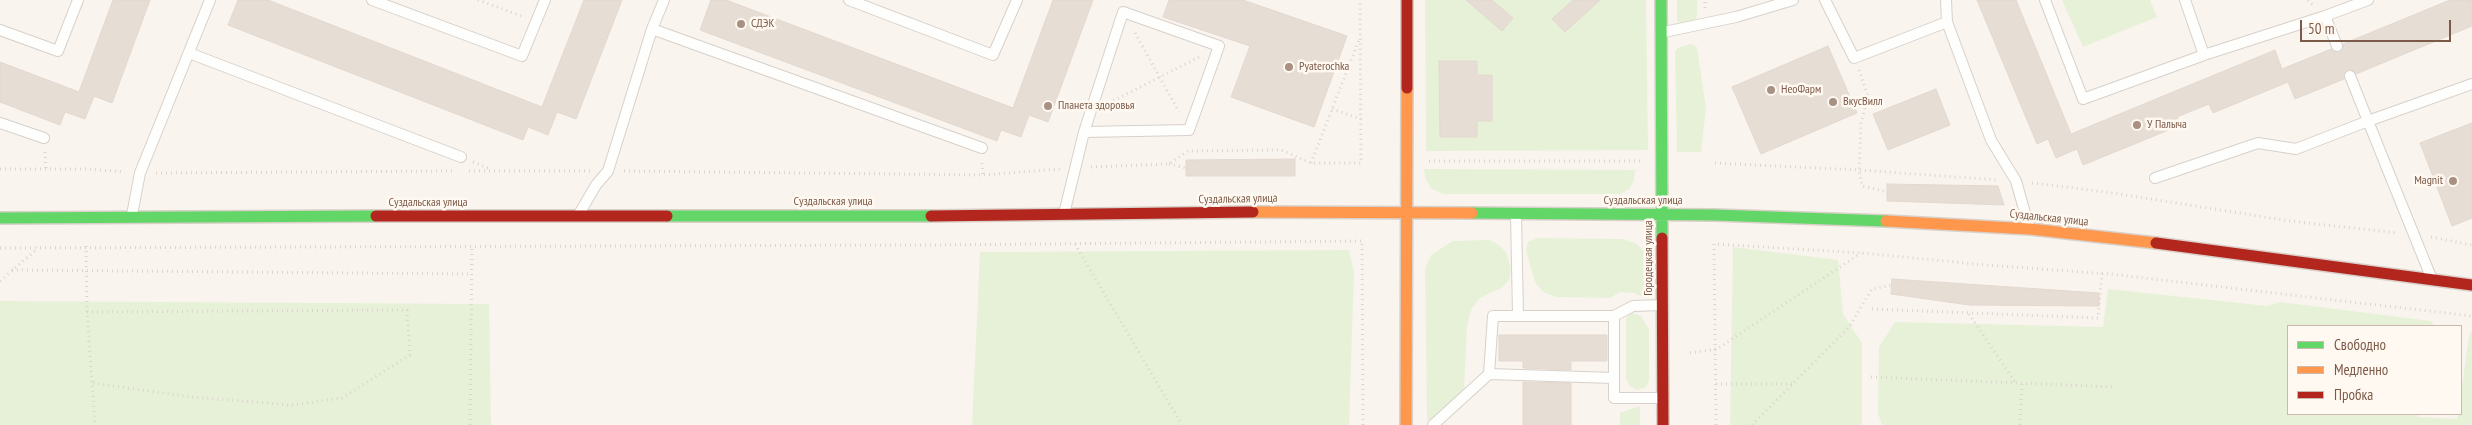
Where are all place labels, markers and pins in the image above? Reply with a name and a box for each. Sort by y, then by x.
place label: СДЭК [751,17,774,31]
marker: СДЭК [735,18,747,30]
place label: Pyaterochka [1299,60,1349,74]
marker: Pyaterochka [1283,61,1295,73]
place label: НеоФарм [1781,83,1821,97]
marker: НеоФарм [1765,84,1777,96]
place label: ВкусВилл [1843,95,1883,109]
marker: ВкусВилл [1827,96,1839,108]
place label: Планета здоровья [1058,99,1134,113]
marker: Планета здоровья [1042,100,1054,112]
place label: У Палыча [2147,118,2187,132]
marker: У Палыча [2131,119,2143,131]
place label: Magnit [2414,174,2443,188]
marker: Magnit [2447,175,2459,187]

